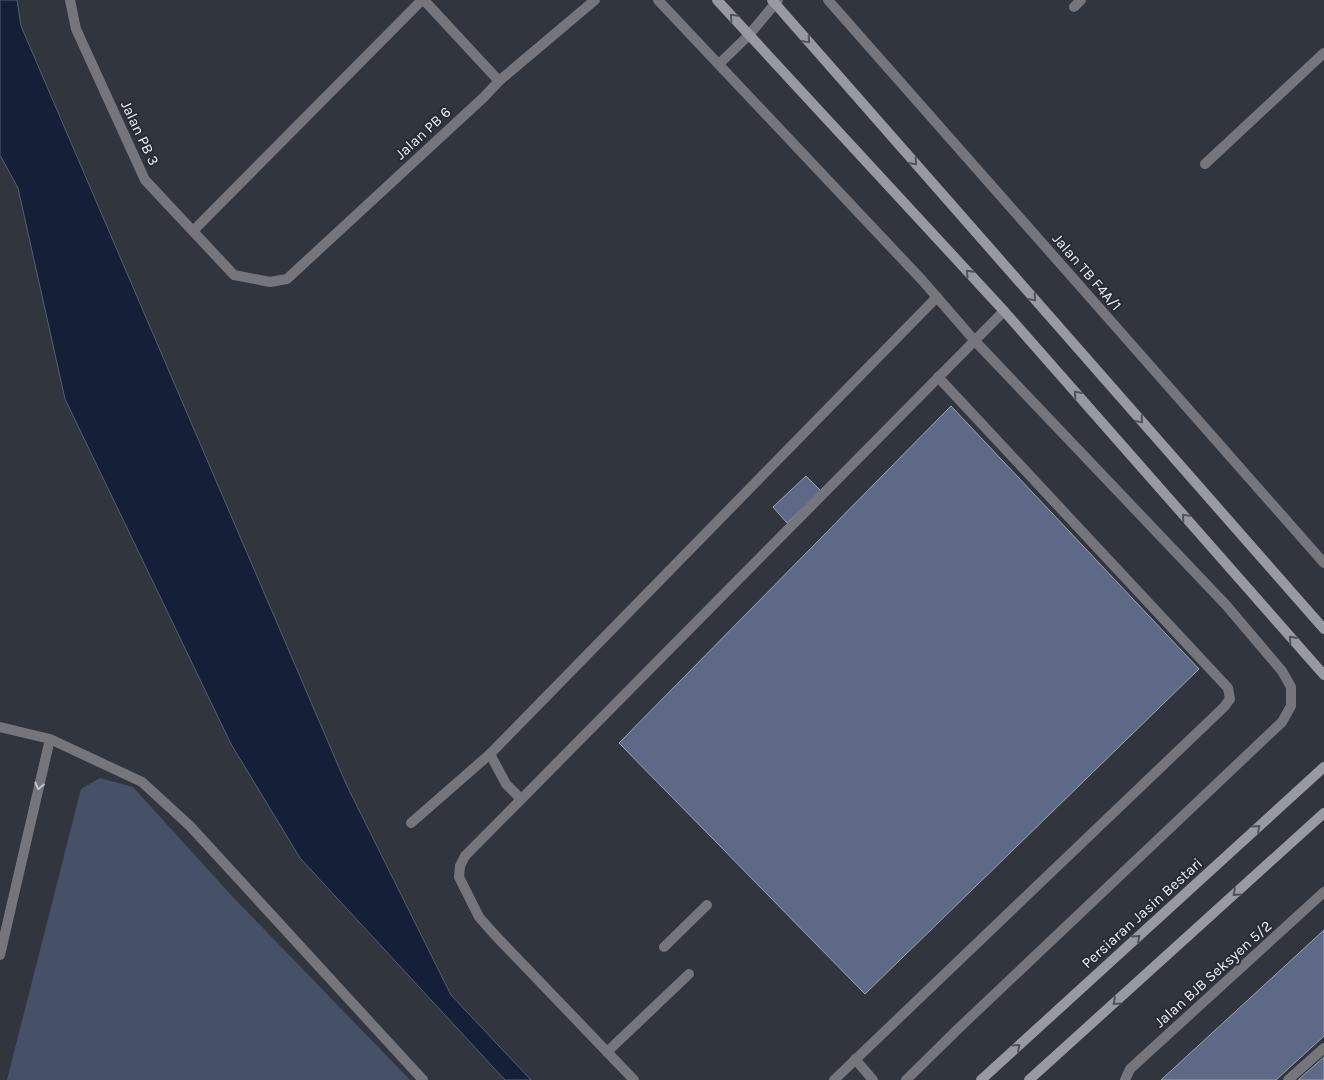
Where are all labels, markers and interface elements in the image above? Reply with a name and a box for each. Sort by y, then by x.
one-way arrow [730,14,739,23]
one-way arrow [802,34,810,43]
street label: Jalan PB 3 [117,98,163,168]
street label: Jalan PB 6 [392,103,454,163]
one-way arrow [909,157,918,166]
street label: Jalan TB F4A/1 [1049,230,1125,314]
one-way arrow [966,270,975,279]
one-way arrow [1027,292,1036,301]
one-way arrow [1074,391,1083,400]
one-way arrow [1134,414,1143,423]
one-way arrow [1181,513,1190,522]
one-way arrow [1289,635,1298,644]
one-way arrow [34,782,45,791]
one-way arrow [1252,825,1261,834]
street label: Persiaran Jasin Bestari [1078,854,1206,972]
one-way arrow [1233,887,1242,896]
street label: Jalan BJB Seksyen 5/2 [1151,917,1275,1031]
one-way arrow [1132,935,1141,944]
one-way arrow [1112,996,1121,1005]
one-way arrow [1012,1044,1021,1053]

